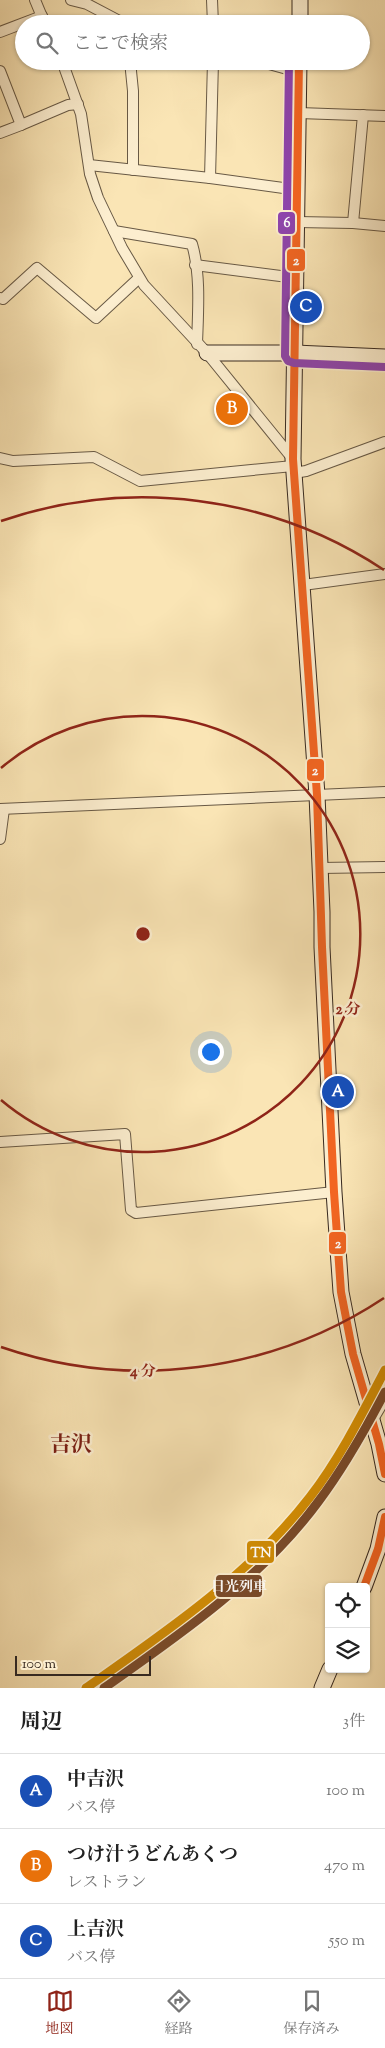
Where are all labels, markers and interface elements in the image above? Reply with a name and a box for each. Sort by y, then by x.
search box [15,15,370,70]
icon: search [33,29,61,57]
text: ここで検索 [73,31,168,58]
line badge: 6 [277,211,296,235]
text: 6 [284,214,291,234]
line badge: 2 [286,248,306,272]
text: 2 [293,252,300,272]
pin: C [290,288,322,326]
pin: B [216,390,248,428]
line badge: 2 [306,758,325,782]
text: 2 [312,762,319,782]
centre of rings [134,925,152,943]
text: 2 分 [335,1000,361,1021]
your location [198,1039,224,1065]
pin: A [322,1073,354,1111]
line badge: 2 [328,1231,347,1255]
text: 2 [335,1235,342,1255]
text: 4 分 [129,1362,156,1383]
district label: 吉沢 [50,1431,92,1461]
line badge: TN [246,1540,275,1564]
text: TN [250,1544,272,1564]
line badge: 日光列車 [215,1574,263,1598]
text: 日光列車 [211,1578,267,1598]
map controls [325,1583,370,1673]
button: locate [325,1583,370,1628]
button: layers [325,1628,370,1673]
scale bar [15,1653,151,1676]
text: 100 m [22,1655,56,1675]
text: 周辺 [20,1708,62,1738]
text: 3件 [343,1711,365,1734]
text: 中吉沢 [67,1767,124,1794]
text: A [30,1780,43,1803]
text: 100 m [326,1780,365,1803]
text: バス停 [67,1797,115,1820]
text: つけ汁うどんあくつ [67,1842,238,1869]
text: B [31,1855,41,1878]
text: 470 m [324,1855,365,1878]
text: レストラン [67,1872,147,1895]
text: 上吉沢 [67,1917,124,1944]
text: C [30,1930,42,1953]
text: 550 m [329,1930,365,1953]
text: バス停 [67,1947,115,1970]
tab: 地図 [46,1987,74,2040]
tab: 経路 [165,1987,193,2040]
tab: 保存済み [284,1987,340,2040]

